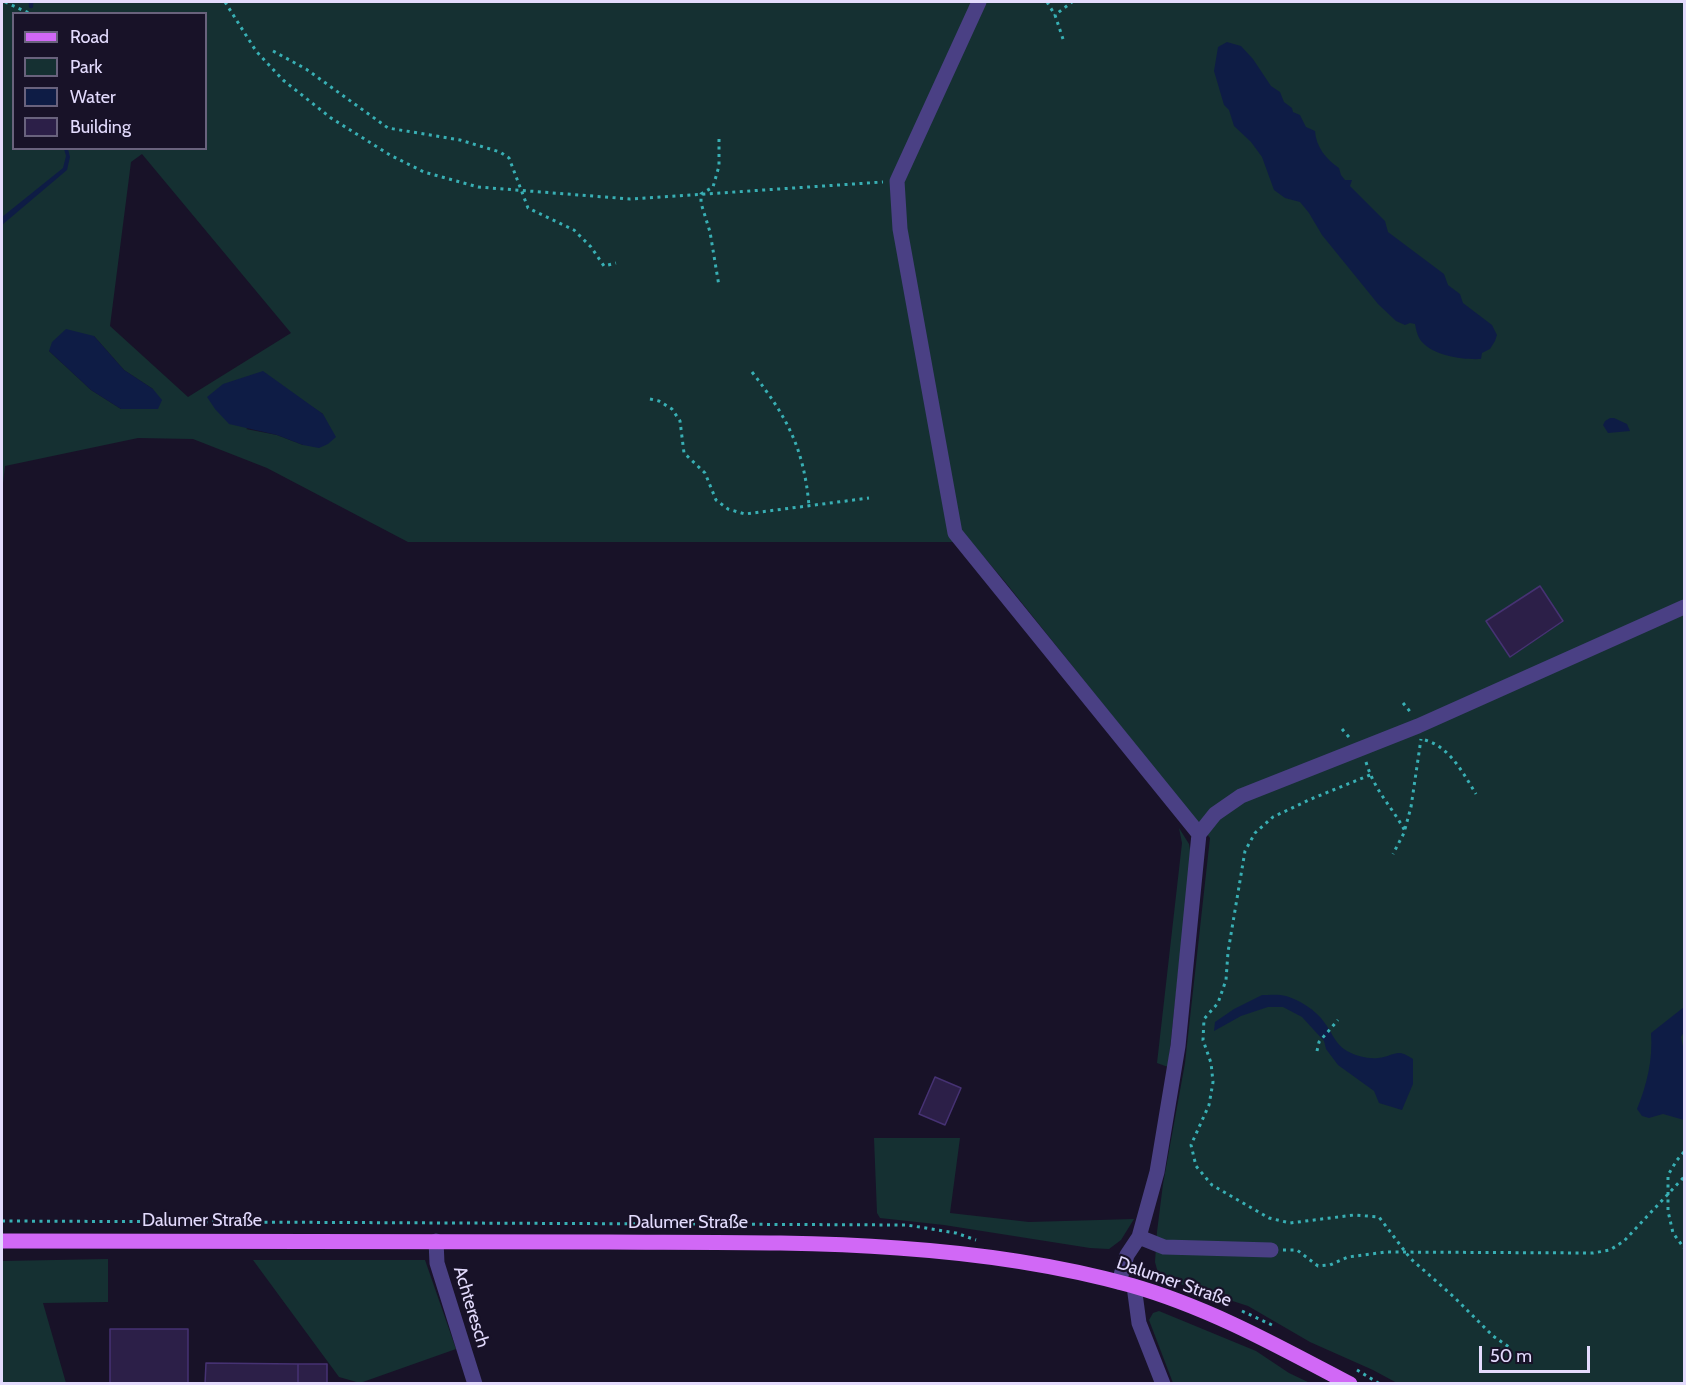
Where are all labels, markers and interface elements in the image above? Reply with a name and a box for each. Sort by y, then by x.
legend [12,12,207,150]
text: Road [70,26,109,48]
text: Park [70,56,102,78]
text: Water [70,86,116,108]
text: Building [70,116,131,138]
street label: Dalumer Straße [142,1210,262,1232]
street label: Dalumer Straße [628,1212,748,1234]
street label: Dalumer Straße [1114,1252,1234,1312]
street label: Achteresch [448,1264,494,1350]
scale bar [1482,1334,1593,1372]
text: 50 m [1490,1345,1532,1367]

